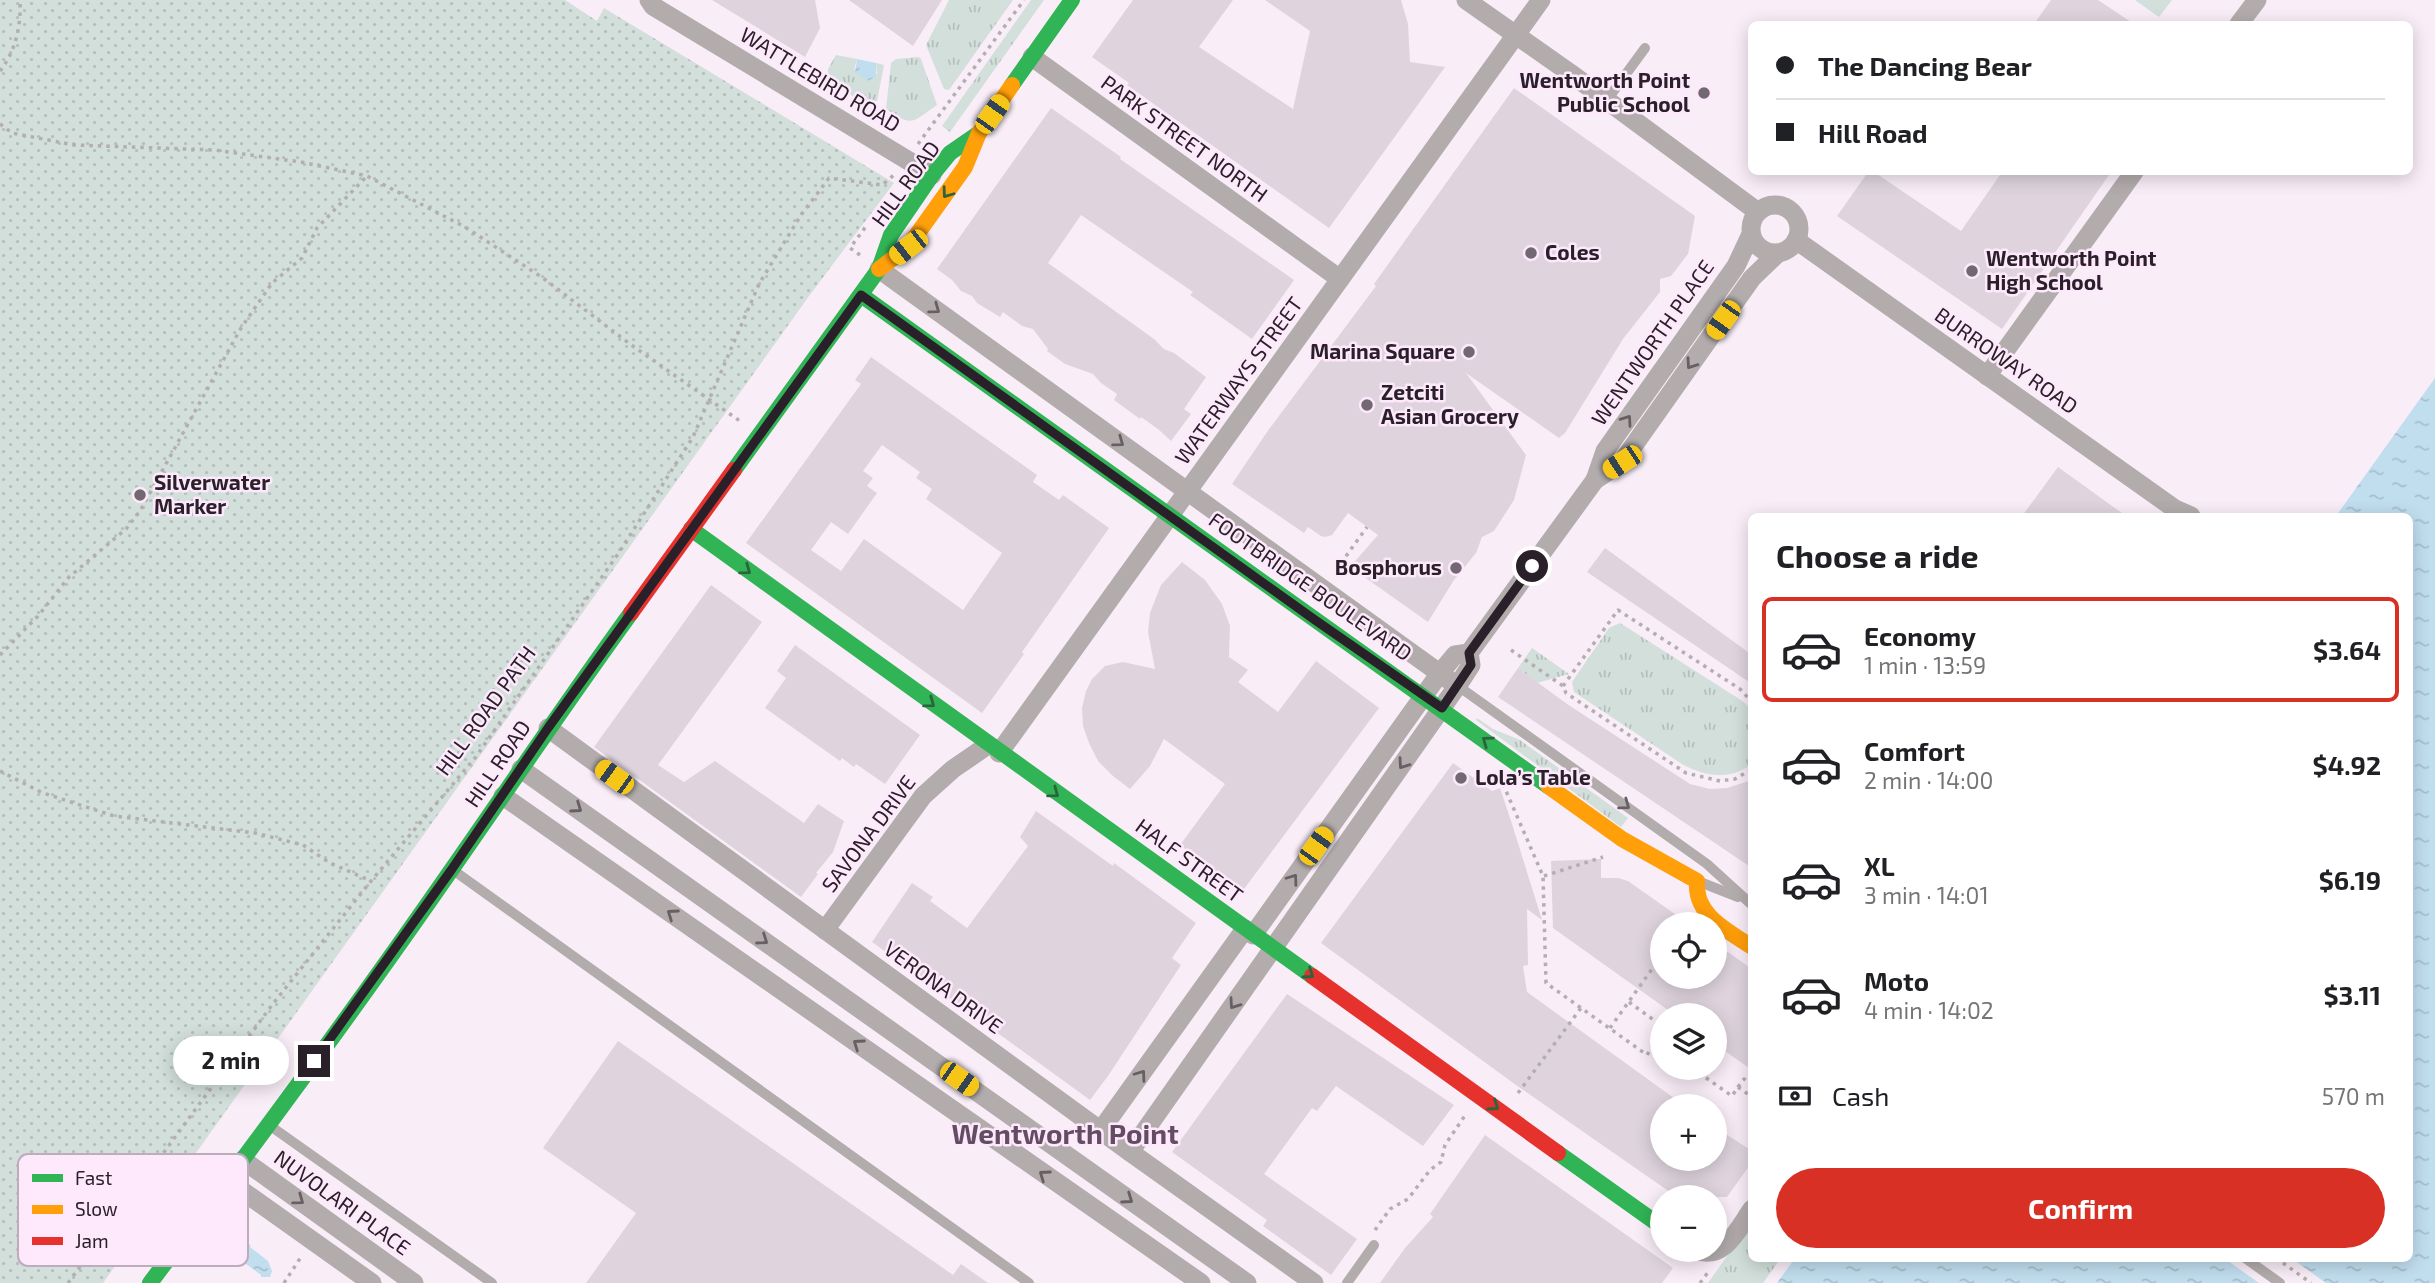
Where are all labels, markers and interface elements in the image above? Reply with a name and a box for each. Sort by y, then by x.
street label: WATTLEBIRD ROAD [736,21,905,136]
text: The Dancing Bear [1818,50,2032,81]
place label: Wentworth Point Public School [1520,67,1690,116]
street label: PARK STREET NORTH [1097,69,1273,206]
marker: Wentworth Point Public School [1696,85,1712,101]
car [972,91,1013,137]
text: Hill Road [1818,117,1928,148]
street label: HILL ROAD [866,136,944,231]
one-way arrow [943,185,955,197]
car [885,226,932,268]
place label: Coles [1545,239,1600,264]
marker: Coles [1523,245,1539,261]
place label: Wentworth Point High School [1986,245,2157,294]
street label: WENTWORTH PLACE [1585,255,1718,430]
marker: Wentworth Point High School [1964,263,1980,279]
street label: WATERWAYS STREET [1169,292,1307,469]
car [1703,297,1744,343]
one-way arrow [927,301,939,313]
street label: BURROWAY ROAD [1931,301,2083,418]
place label: Marina Square [1310,338,1455,363]
marker: Marina Square [1461,344,1477,360]
one-way arrow [1687,356,1699,369]
place label: Zetciti Asian Grocery [1381,379,1519,429]
marker: Zetciti Asian Grocery [1359,397,1375,413]
one-way arrow [1619,415,1631,428]
one-way arrow [1111,434,1124,446]
car [1599,442,1646,482]
place label: Silverwater Marker [154,469,270,518]
marker: Silverwater Marker [132,487,148,503]
street label: FOOTBRIDGE BOULEVARD [1205,506,1417,665]
text: Choose a ride [1776,536,1979,574]
route start [1516,550,1548,582]
place label: Bosphorus [1335,554,1442,579]
marker: Bosphorus [1448,560,1464,576]
one-way arrow [738,561,751,574]
icon: car [1780,618,1843,681]
text: Economy [1864,620,1976,651]
text: $3.64 [2313,634,2381,665]
street label: HILL ROAD PATH [431,641,541,781]
text: 1 min · 13:59 [1864,651,1986,679]
one-way arrow [922,695,935,708]
street label: HILL ROAD [460,716,536,812]
icon: car [1780,733,1843,796]
text: Comfort [1864,735,1965,766]
one-way arrow [1482,737,1495,749]
text: $4.92 [2313,749,2381,780]
car [591,756,638,798]
one-way arrow [1399,756,1411,769]
place label: Lola’s Table [1475,764,1591,789]
text: 2 min · 14:00 [1864,766,1993,794]
street label: SAVONA DRIVE [816,770,920,896]
marker: Lola’s Table [1453,770,1469,786]
one-way arrow [1046,784,1059,797]
one-way arrow [1617,797,1630,809]
one-way arrow [569,800,582,812]
street label: HALF STREET [1131,813,1248,907]
car [1296,823,1337,869]
icon: car [1780,848,1843,911]
text: XL [1864,850,1895,881]
text: $6.19 [2319,864,2381,895]
one-way arrow [1284,874,1297,887]
text: 3 min · 14:01 [1864,881,1989,909]
one-way arrow [667,910,680,922]
map controls [1650,912,1727,1262]
button: locate [1650,912,1727,989]
one-way arrow [755,932,768,944]
street label: VERONA DRIVE [880,935,1008,1038]
icon: car [1780,963,1843,1026]
text: Moto [1864,965,1929,996]
one-way arrow [1301,966,1314,978]
text: $3.11 [2324,979,2381,1010]
one-way arrow [1230,996,1242,1009]
text: 4 min · 14:02 [1864,996,1994,1024]
button: layers [1650,1003,1727,1080]
callout: 2 min [174,1036,290,1086]
one-way arrow [853,1040,866,1052]
route end [298,1045,330,1077]
text: 2 min [202,1046,260,1074]
car [936,1058,983,1100]
one-way arrow [1133,1070,1145,1083]
icon: cash [1776,1077,1814,1115]
text: Cash [1832,1080,1889,1111]
text: 570 m [2322,1082,2385,1110]
button: + [1650,1094,1727,1171]
one-way arrow [1486,1098,1499,1110]
district label: Wentworth Point [951,1116,1179,1150]
street label: NUVOLARI PLACE [270,1144,416,1260]
legend [18,1154,248,1266]
text: Fast [75,1166,112,1189]
button: Confirm [1776,1168,2385,1248]
one-way arrow [1039,1171,1052,1183]
button: − [1650,1185,1727,1262]
one-way arrow [1120,1191,1133,1203]
one-way arrow [291,1192,304,1204]
text: Slow [75,1197,118,1220]
text: Jam [75,1229,109,1252]

